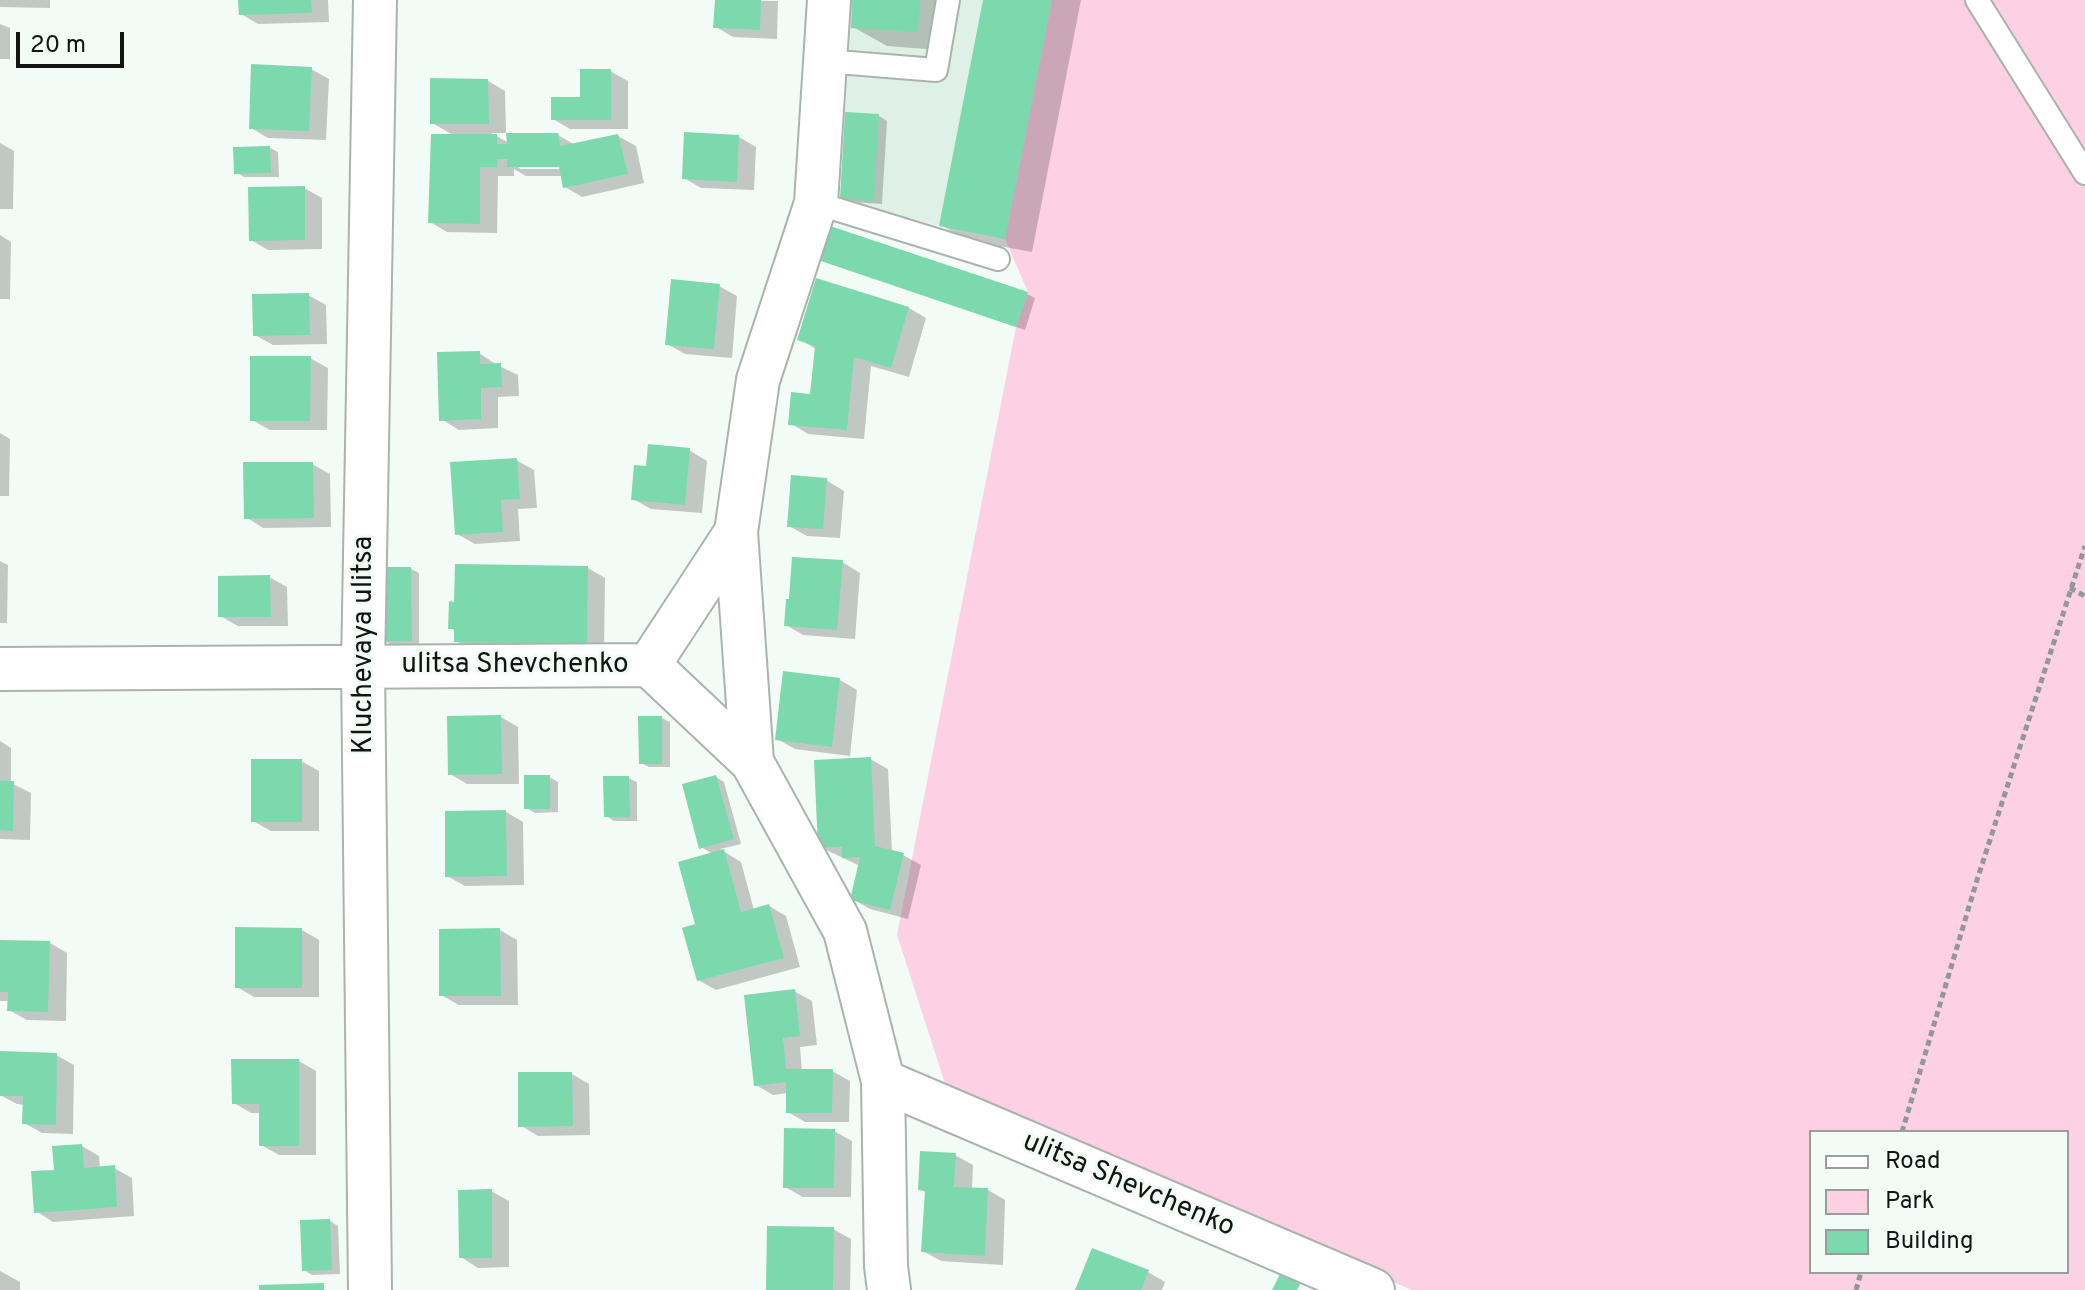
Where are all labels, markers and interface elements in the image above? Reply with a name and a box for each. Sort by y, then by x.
scale bar [20,16,128,66]
text: 20 m [30,31,86,61]
street label: Kluchevaya ulitsa [348,536,382,754]
street label: ulitsa Shevchenko [401,649,629,683]
street label: ulitsa Shevchenko [1017,1126,1239,1246]
legend [1809,1130,2069,1274]
text: Road [1885,1147,1941,1177]
text: Park [1885,1187,1935,1217]
text: Building [1885,1227,1974,1257]

